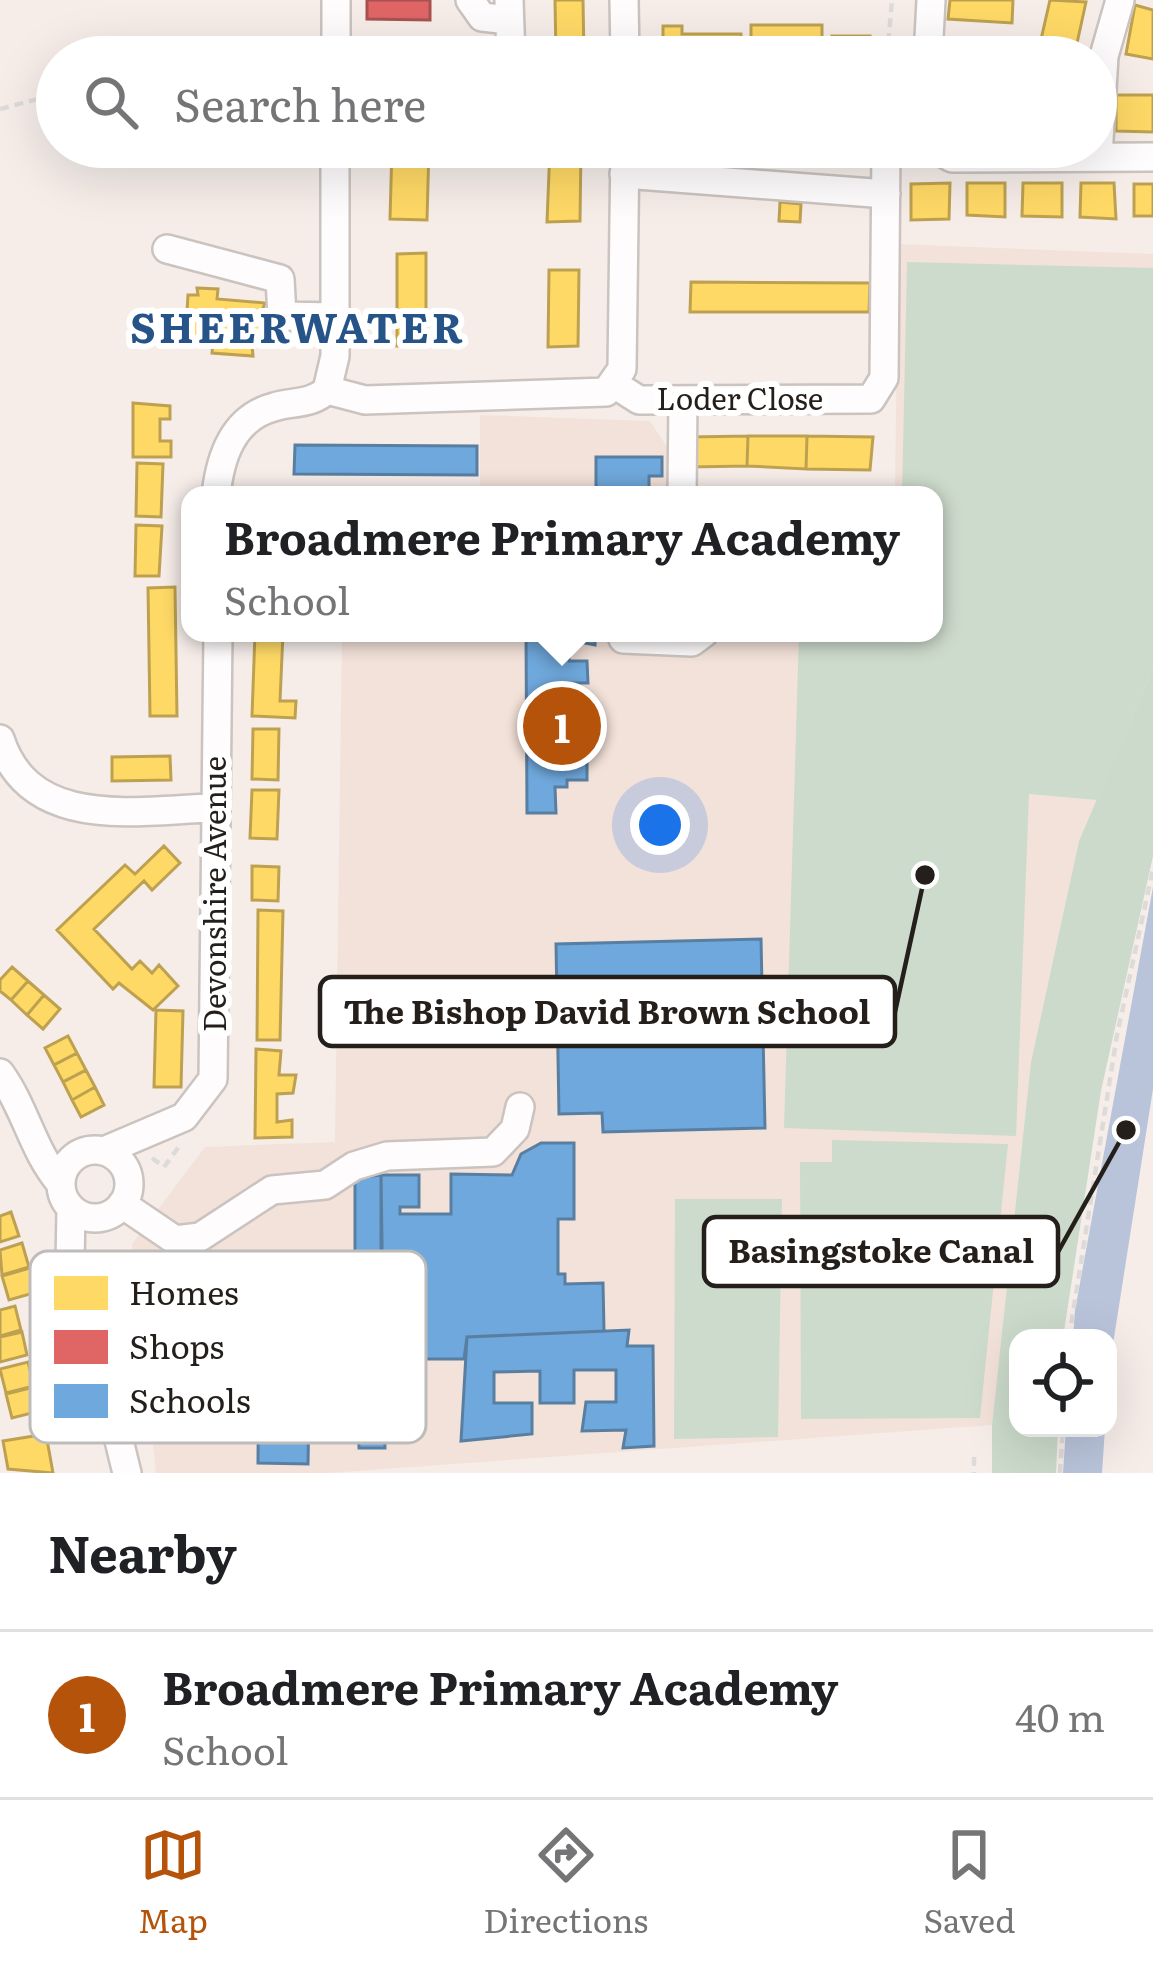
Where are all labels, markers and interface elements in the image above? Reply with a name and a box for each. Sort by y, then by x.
search box [36,36,1117,168]
icon: search [78,69,144,135]
text: Search here [174,69,426,136]
district label: SHEERWATER [130,294,466,356]
street label: Loder Close [657,375,823,419]
popup [181,486,943,642]
text: Broadmere Primary Academy [224,502,900,569]
text: School [224,569,350,627]
pin: 1 [523,681,601,771]
street label: Devonshire Avenue [191,756,235,1032]
your location [630,795,690,855]
callout: The Bishop David Brown School [320,977,895,1046]
text: The Bishop David Brown School [344,985,871,1034]
callout: Basingstoke Canal [704,1217,1058,1286]
text: Basingstoke Canal [728,1224,1034,1273]
legend [30,1251,426,1443]
text: Homes [129,1266,239,1315]
text: Shops [129,1320,224,1369]
map controls [1009,1329,1117,1437]
button: locate [1009,1329,1117,1437]
text: Schools [129,1374,251,1423]
text: Nearby [48,1513,237,1589]
text: Broadmere Primary Academy [162,1652,838,1719]
text: 1 [79,1686,95,1744]
text: 40 m [1015,1686,1105,1744]
text: School [162,1719,288,1777]
tab: Map [138,1822,208,1943]
tab: Directions [483,1822,648,1943]
tab: Saved [923,1822,1015,1943]

